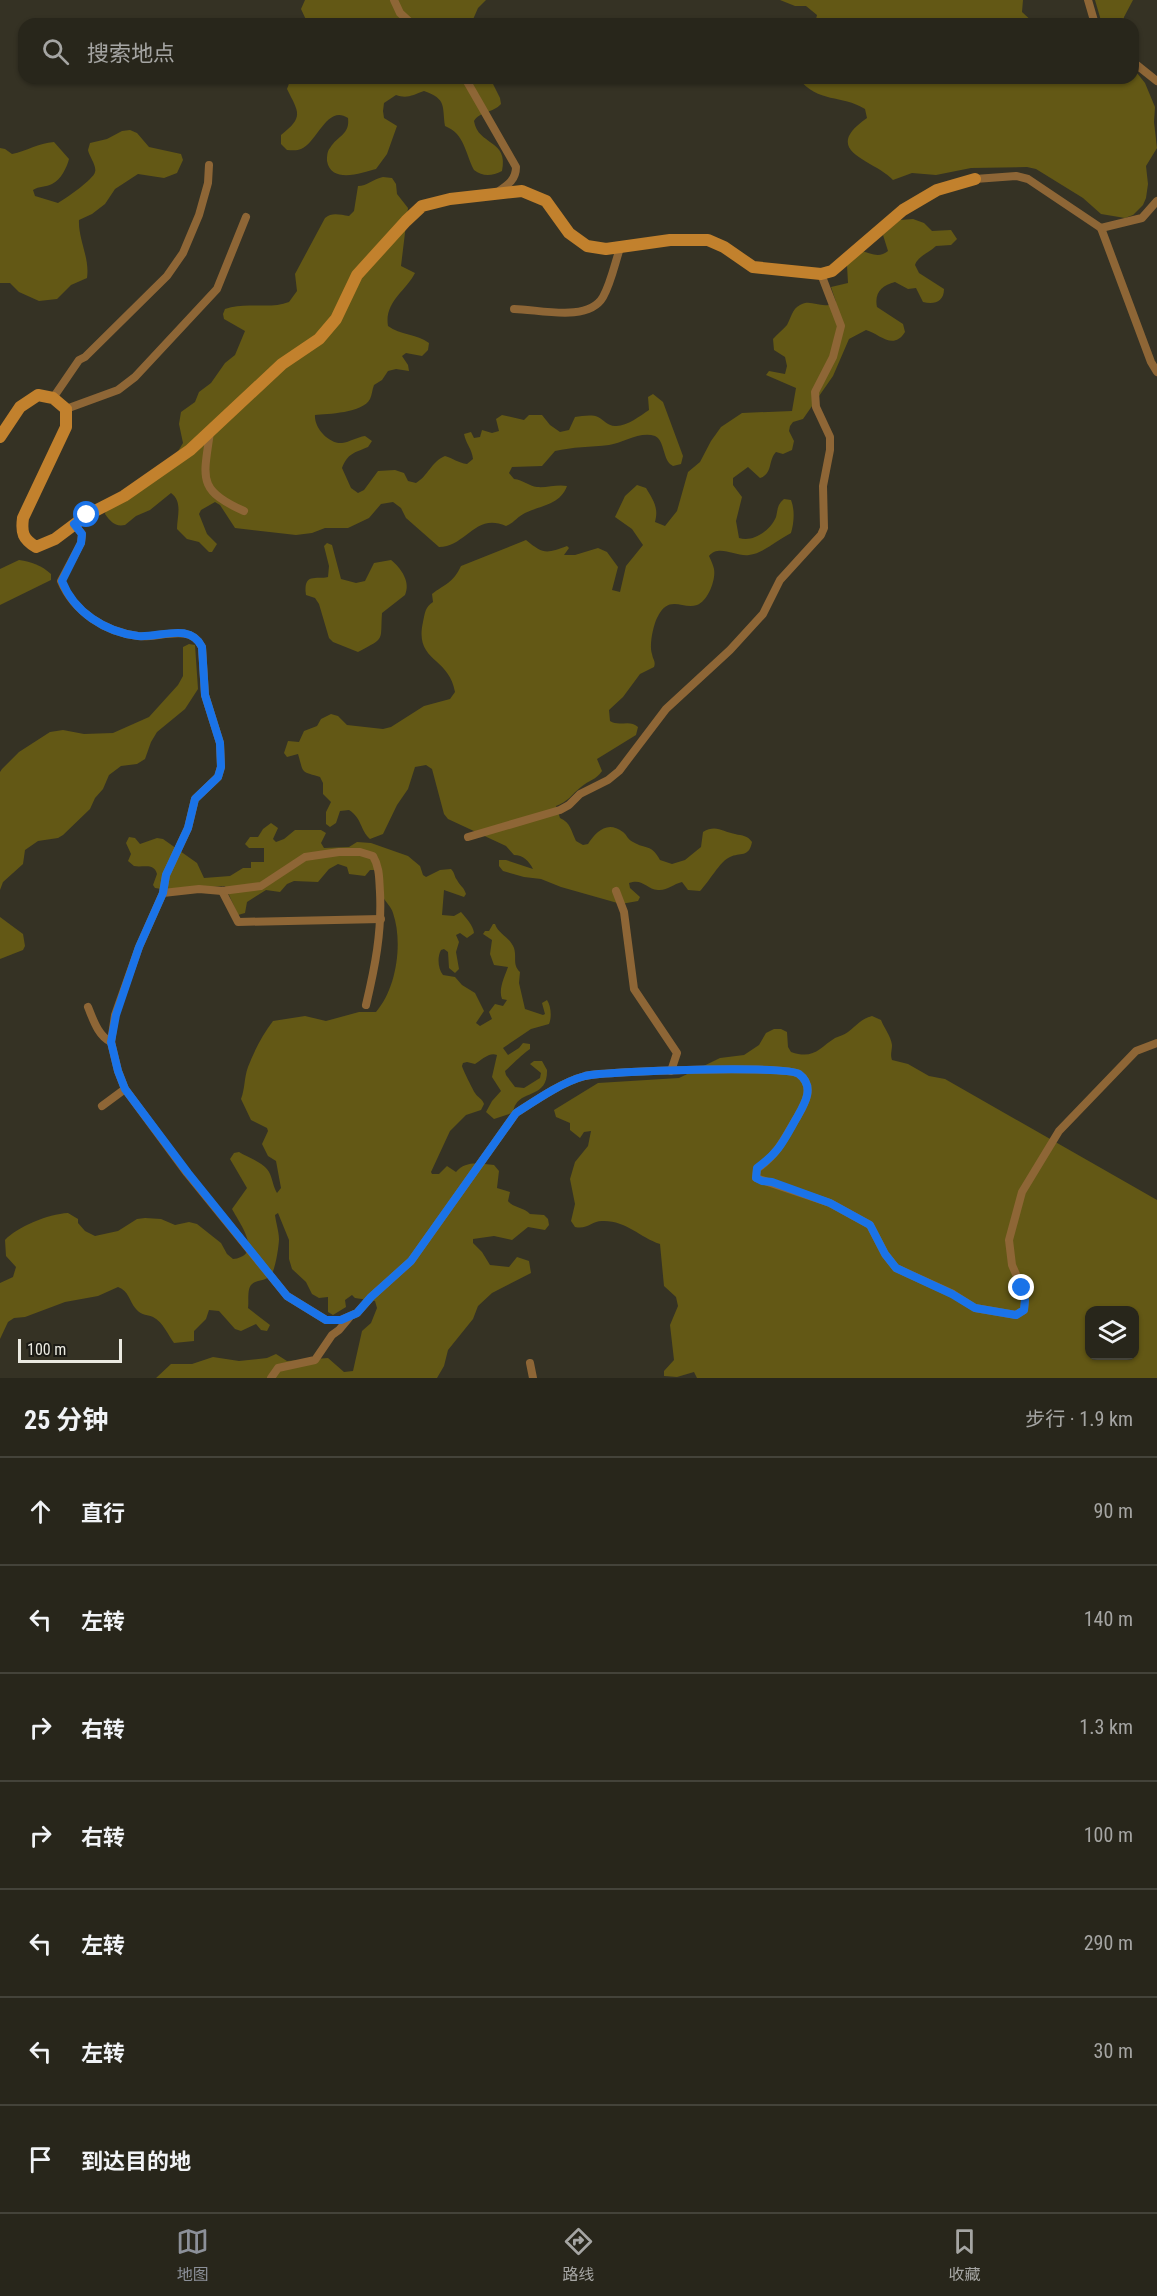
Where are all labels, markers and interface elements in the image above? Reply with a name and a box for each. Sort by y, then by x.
search box [18,18,1139,84]
icon: search [39,35,72,68]
text: 搜索地点 [87,41,175,66]
route start [73,501,99,527]
route end [1008,1274,1034,1300]
map controls [1085,1306,1139,1360]
button: layers [1085,1306,1139,1360]
scale bar [18,1336,122,1364]
text: 100 m [27,1340,66,1359]
text: 25 分钟 [24,1405,108,1435]
text: 步行 · 1.9 km [1025,1407,1133,1431]
icon: ahead [24,1495,57,1528]
text: 90 m [1094,1499,1133,1523]
text: 直行 [81,1501,125,1526]
icon: left [24,1603,57,1636]
text: 140 m [1084,1607,1133,1631]
text: 左转 [81,1609,125,1634]
icon: right [24,1711,57,1744]
text: 1.3 km [1079,1715,1133,1739]
text: 右转 [81,1717,125,1742]
icon: right [24,1819,57,1852]
text: 100 m [1084,1823,1133,1847]
text: 右转 [81,1825,125,1850]
icon: left [24,1927,57,1960]
text: 290 m [1084,1931,1133,1955]
text: 左转 [81,1933,125,1958]
icon: left [24,2035,57,2068]
text: 30 m [1094,2039,1133,2063]
text: 左转 [81,2041,125,2066]
icon: arrive [24,2143,57,2176]
text: 到达目的地 [81,2149,191,2174]
tab: 地图 [176,2225,209,2285]
tab: 路线 [562,2225,595,2285]
tab: 收藏 [948,2225,981,2285]

